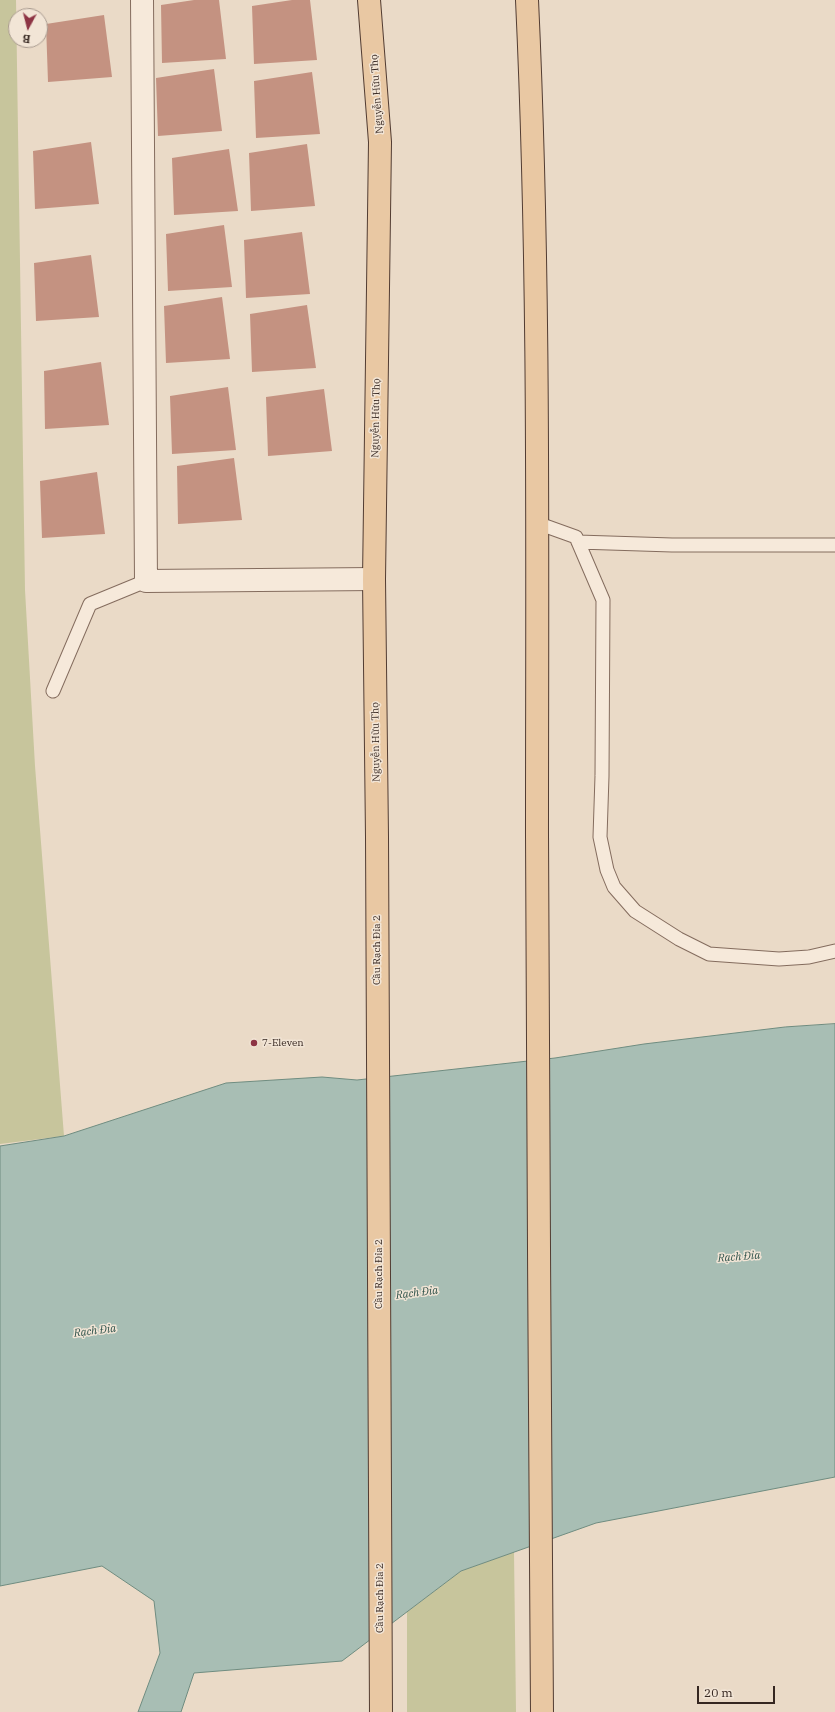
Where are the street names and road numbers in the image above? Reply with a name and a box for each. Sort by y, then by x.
street label: Nguyễn Hữu Thọ [368,54,386,134]
street label: Nguyễn Hữu Thọ [369,378,383,458]
street label: Nguyễn Hữu Thọ [369,702,383,782]
street label: Cầu Rạch Đỉa 2 [371,915,383,985]
street label: Cầu Rạch Đỉa 2 [373,1239,385,1309]
street label: Cầu Rạch Đỉa 2 [374,1563,386,1633]

